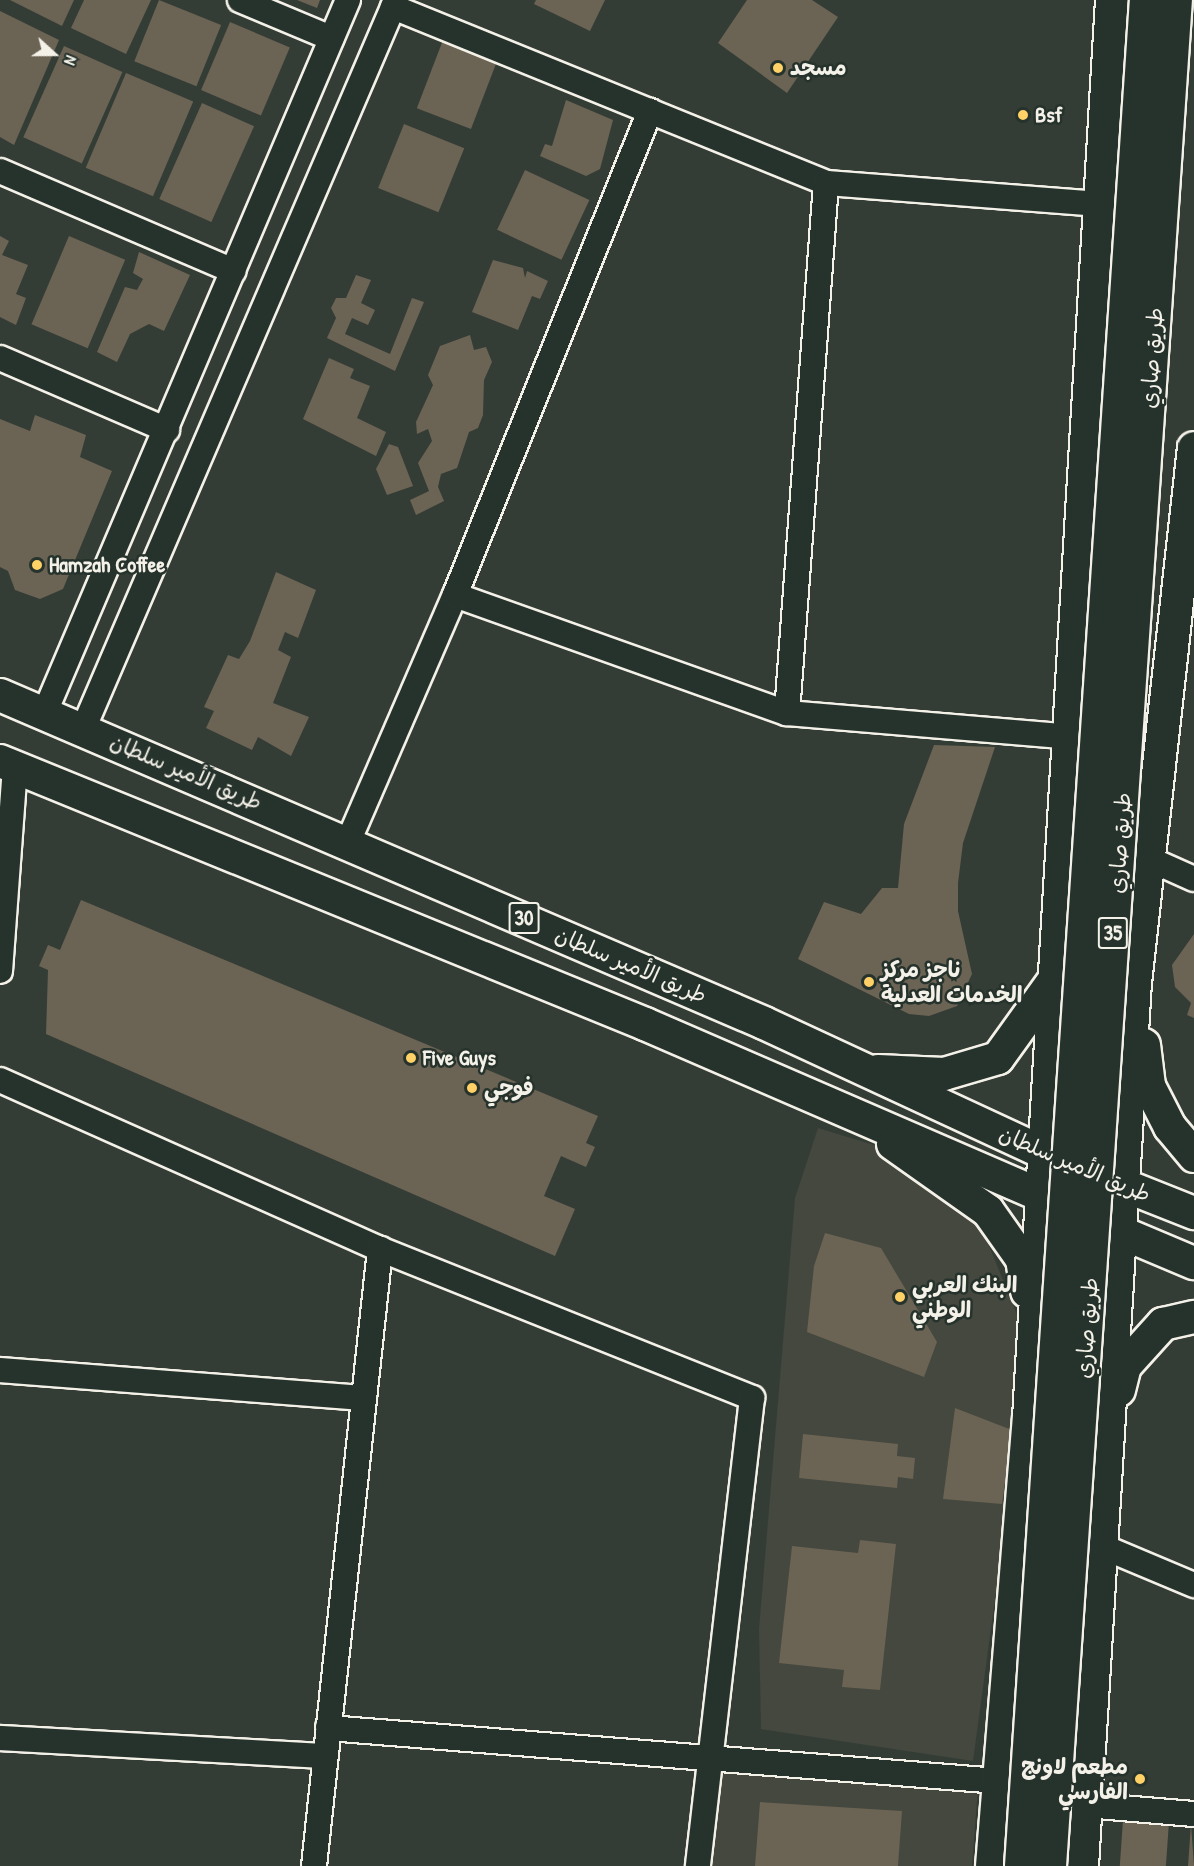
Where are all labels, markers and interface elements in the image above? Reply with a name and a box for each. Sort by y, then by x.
north arrow [24,24,84,84]
text: N [59,53,83,68]
place label: مسجد [790,55,846,81]
marker: مسجد [771,61,785,75]
place label: Bsf [1035,102,1063,128]
marker: Bsf [1016,108,1030,122]
street label: طريق صاري [1135,307,1169,409]
place label: Hamzah Coffee [49,552,165,578]
marker: Hamzah Coffee [30,558,44,572]
street label: طريق الأمير سلطان [106,728,266,816]
street label: طريق صاري [1103,792,1137,894]
road number: 30 [508,900,540,936]
road number: 35 [1096,915,1130,951]
street label: طريق الأمير سلطان [551,921,711,1009]
place label: ناجز مركز الخدمات العدلية [881,956,1022,1008]
marker: ناجز مركز الخدمات العدلية [862,975,876,989]
place label: Five Guys [423,1045,496,1071]
marker: Five Guys [404,1051,418,1065]
place label: فوجي [484,1075,534,1101]
marker: فوجي [465,1081,479,1095]
street label: طريق الأمير سلطان [995,1120,1155,1208]
place label: البنك العربي الوطني [912,1271,1017,1322]
street label: طريق صاري [1070,1277,1104,1379]
marker: البنك العربي الوطني [893,1290,907,1304]
place label: مطعم لاونج الفارسي [1021,1753,1128,1804]
marker: مطعم لاونج الفارسي [1133,1772,1147,1786]

